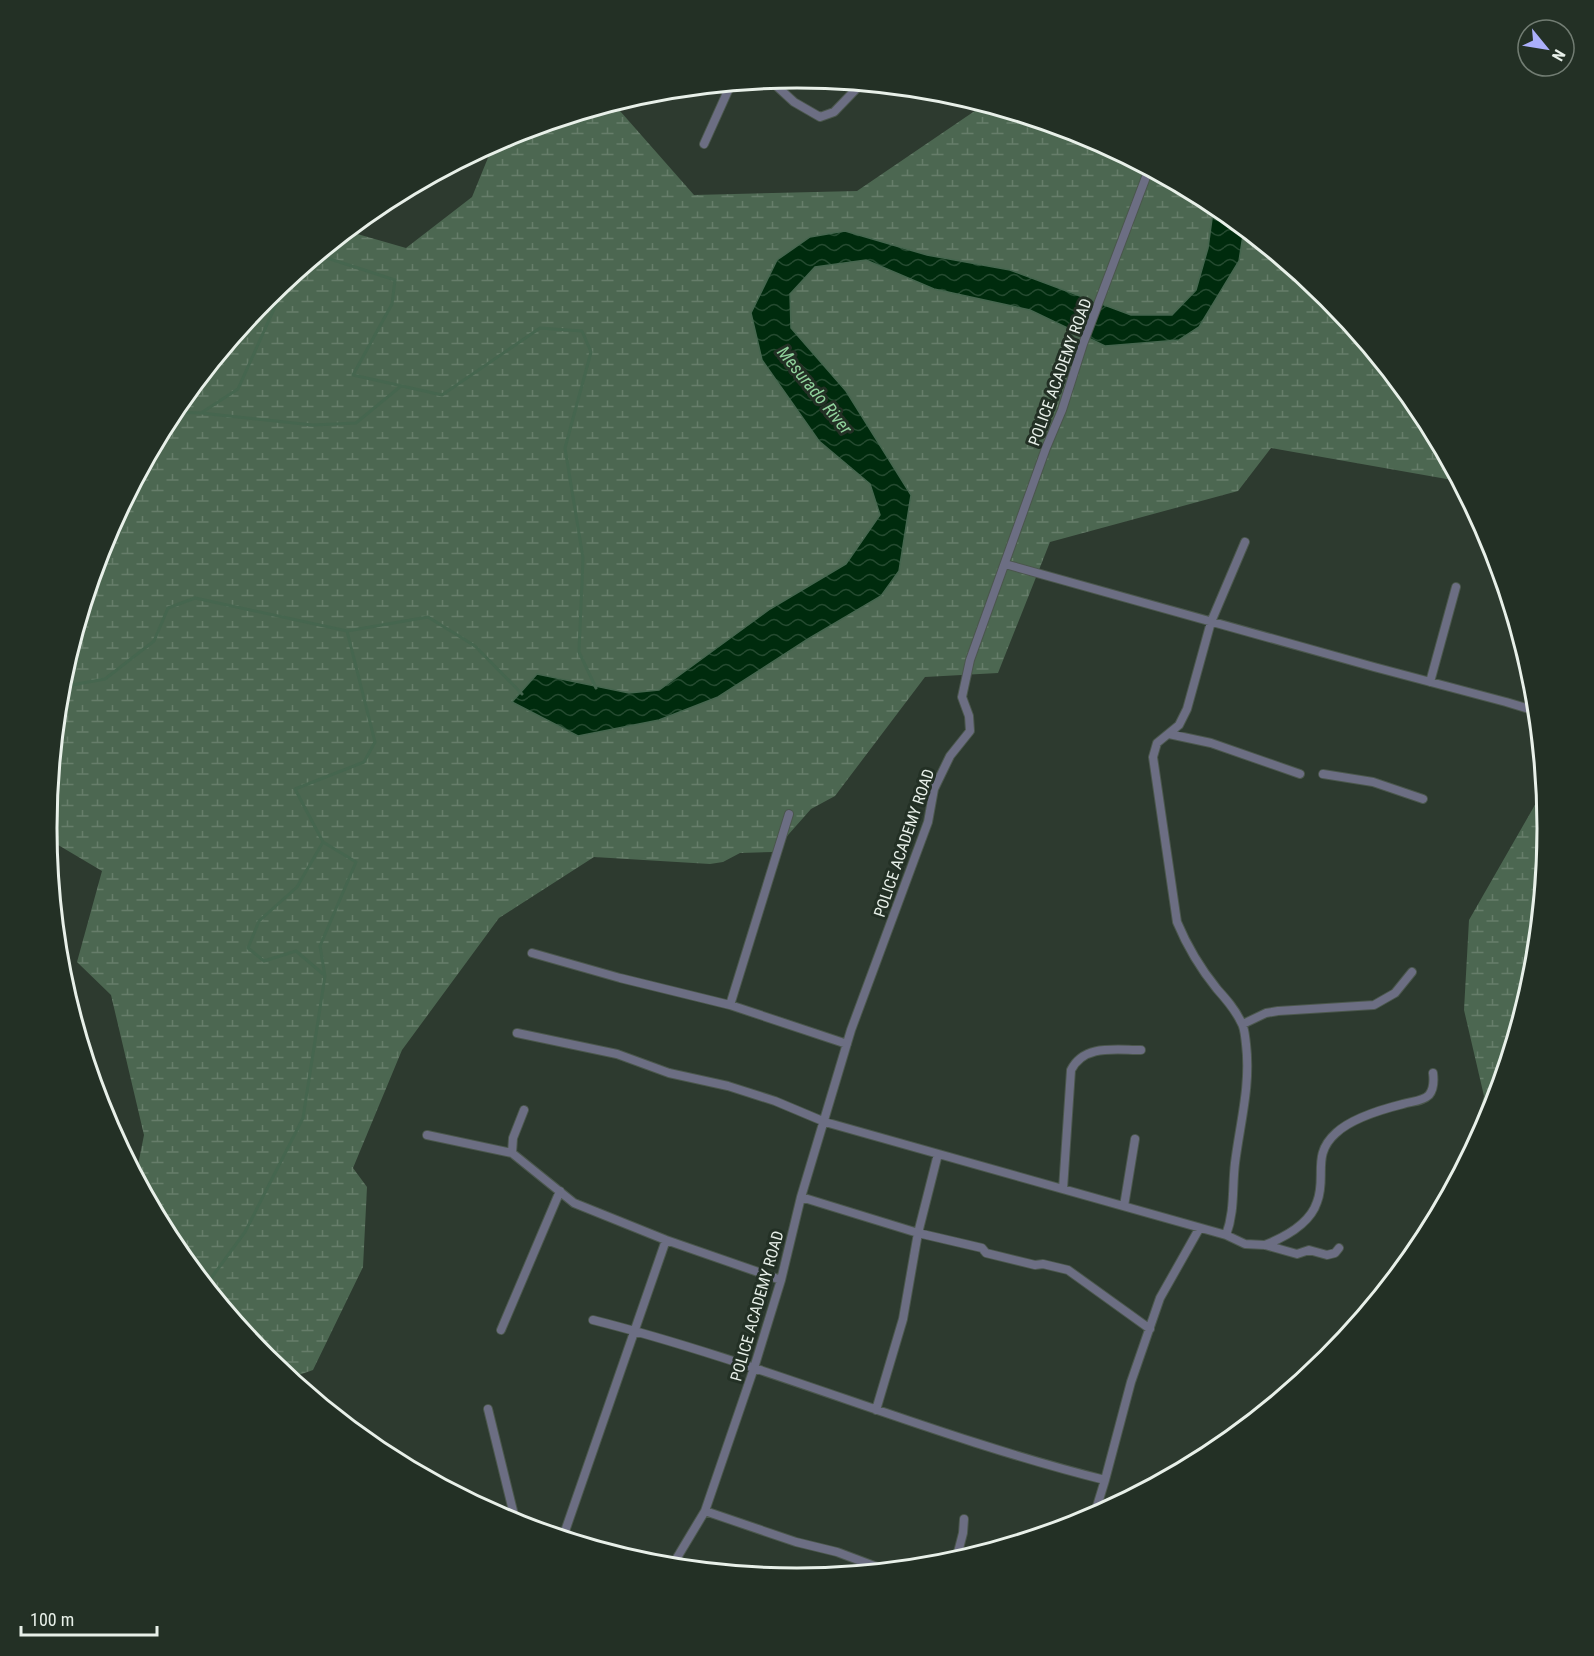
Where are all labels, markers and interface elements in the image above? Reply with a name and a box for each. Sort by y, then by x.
north arrow [1516,18,1576,78]
text: N [1548,46,1569,64]
street label: POLICE ACADEMY ROAD [1024,296,1096,448]
water label: Mesurado River [773,342,857,439]
street label: POLICE ACADEMY ROAD [870,766,938,920]
street label: POLICE ACADEMY ROAD [726,1229,788,1383]
scale bar [21,1599,158,1637]
text: 100 m [30,1609,74,1630]

